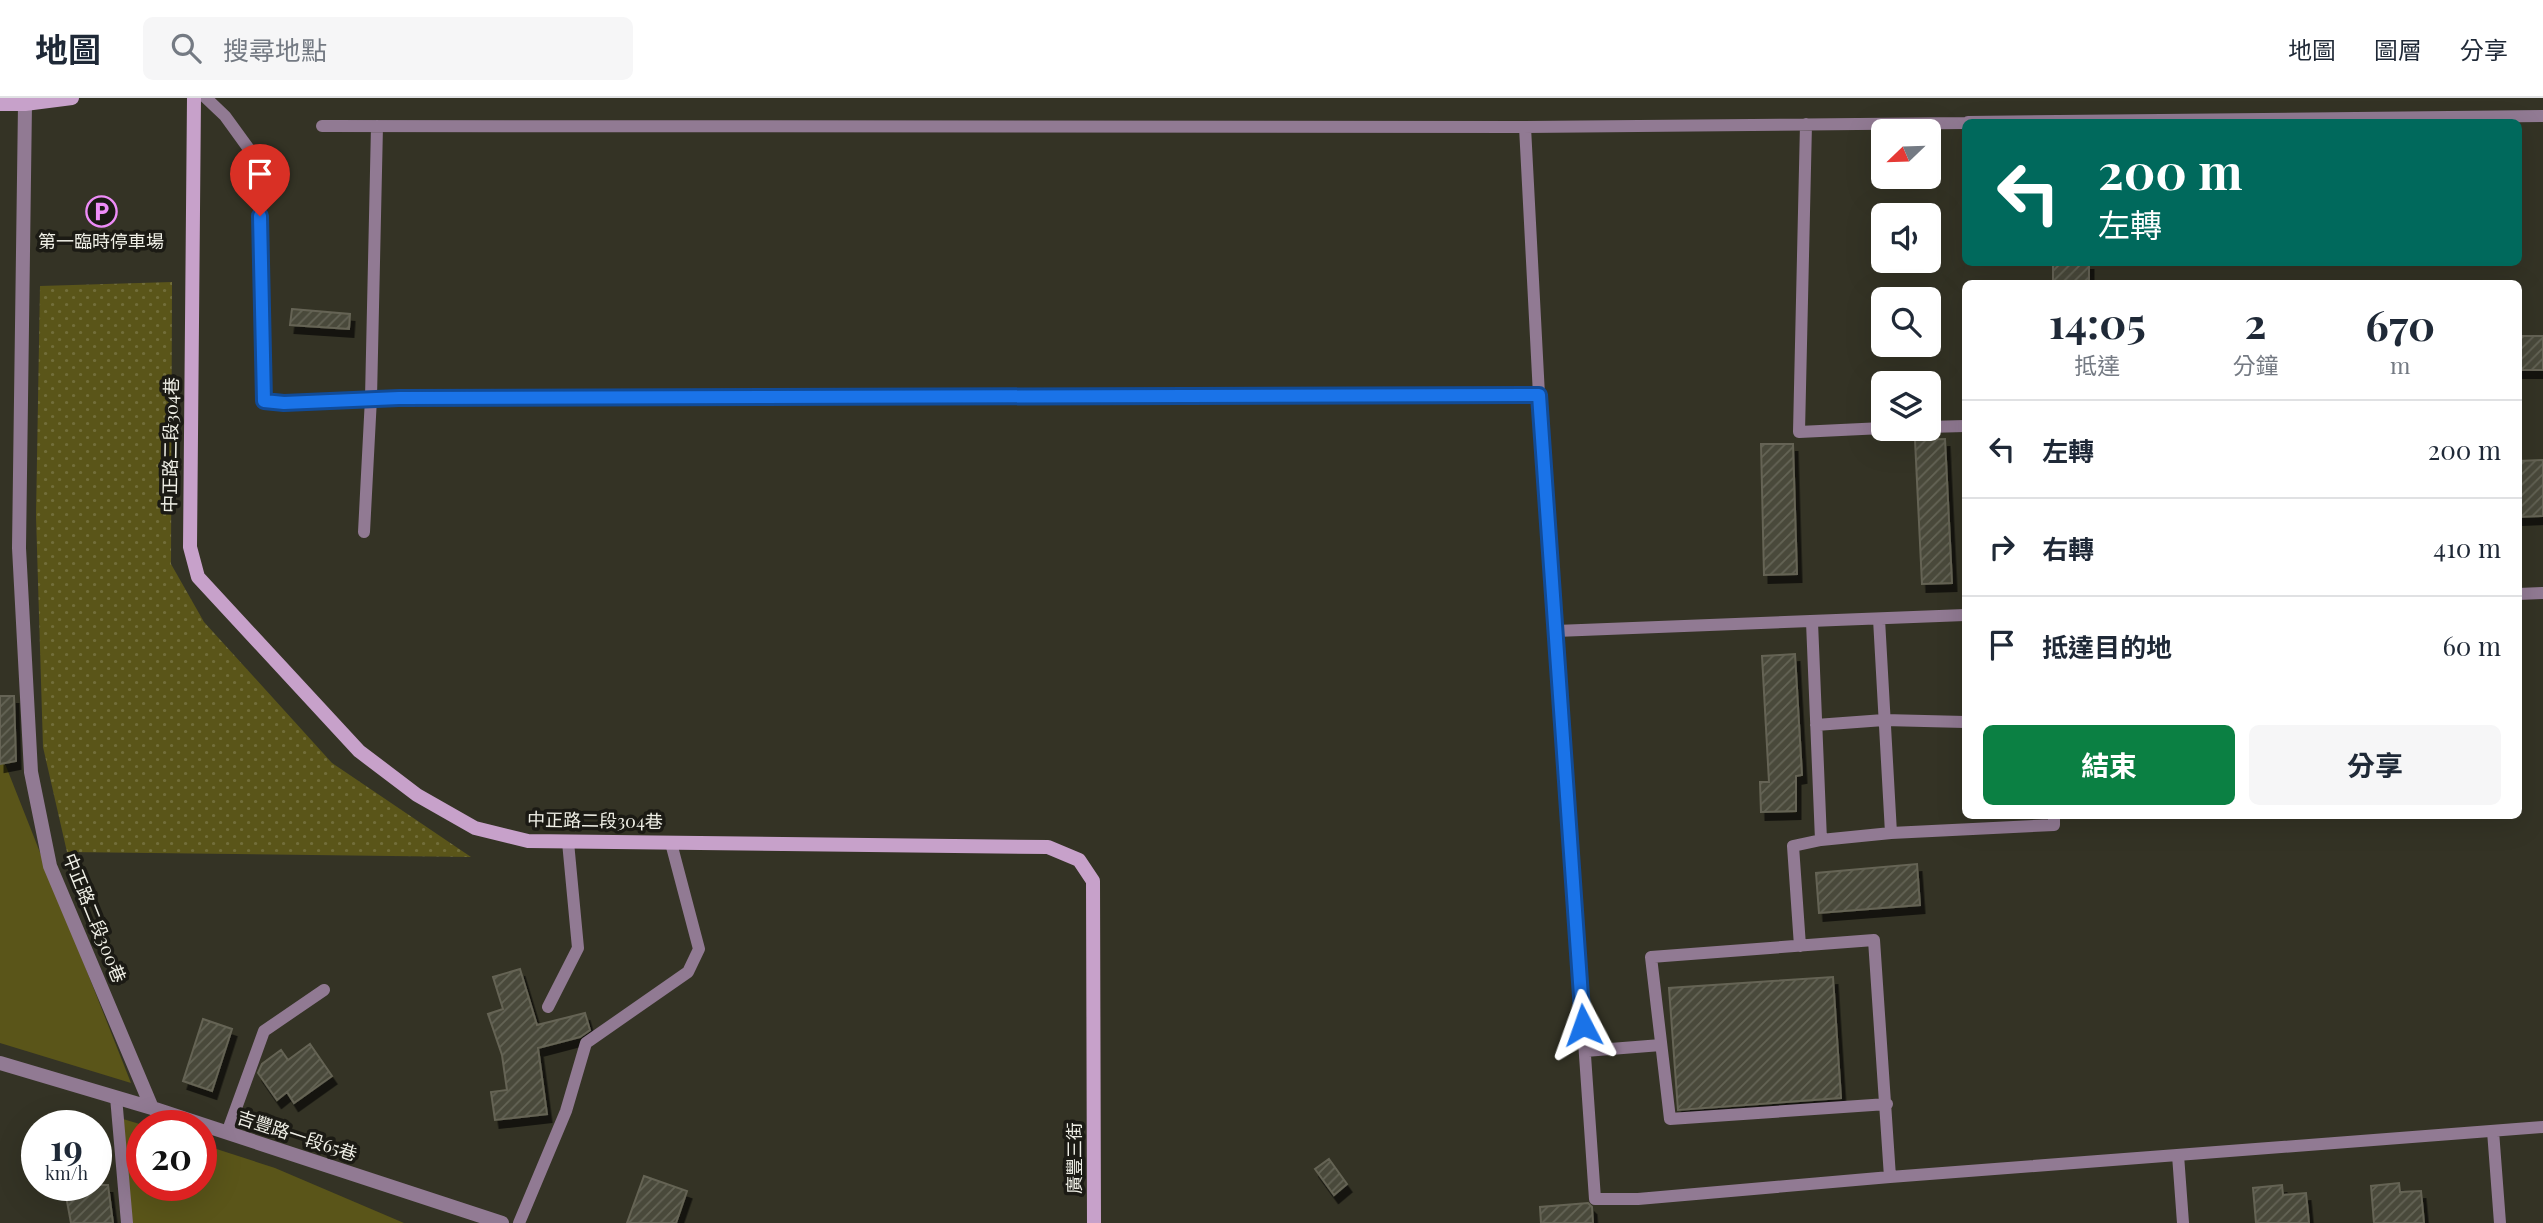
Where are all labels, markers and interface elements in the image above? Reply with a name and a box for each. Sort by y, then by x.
search box [143,17,633,80]
text: 地圖 [35,26,101,70]
icon: search [167,29,205,67]
text: 搜尋地點 [223,32,327,67]
text: 地圖 [2288,33,2336,65]
text: 圖層 [2374,33,2422,65]
text: 分享 [2460,33,2508,65]
north arrow [1871,119,1941,189]
map controls [1871,119,1941,441]
text: 200 m [2098,137,2243,202]
pin [230,144,290,216]
icon: left [1983,147,2074,238]
icon: arrive [241,155,279,193]
parking icon: 第一臨時停車場 [84,195,118,229]
text: 左轉 [2098,202,2162,245]
button: sound [1871,203,1941,273]
place label: 第一臨時停車場 [38,229,164,253]
button: search [1871,287,1941,357]
text: 14:05 [2049,294,2146,350]
text: 2 [2245,294,2266,350]
text: 670 [2365,296,2435,352]
text: 抵達 [2074,349,2120,380]
text: 分鐘 [2233,349,2279,380]
text: m [2390,349,2410,380]
button: layers [1871,371,1941,441]
street label: 中正路二段304巷 [157,377,183,513]
icon: left [1983,430,2021,468]
text: 200 m [2428,432,2501,467]
text: 左轉 [2042,433,2094,468]
icon: right [1983,528,2021,566]
text: 410 m [2433,530,2501,565]
text: 右轉 [2042,531,2094,566]
icon: arrive [1983,626,2021,664]
text: 60 m [2442,628,2501,663]
text: 抵達目的地 [2042,629,2172,664]
button: 結束 [1983,725,2235,805]
button: 分享 [2249,725,2501,805]
street label: 中正路二段304巷 [527,807,663,833]
street label: 中正路二段300巷 [58,849,132,986]
position arrow [1546,988,1620,1062]
street label: 吉豐路一段65巷 [234,1104,360,1166]
speed limit sign: 20 [126,1110,217,1201]
street label: 廣豐三街 [1062,1122,1086,1194]
text: 19 [50,1123,83,1170]
text: km/h [45,1161,88,1185]

